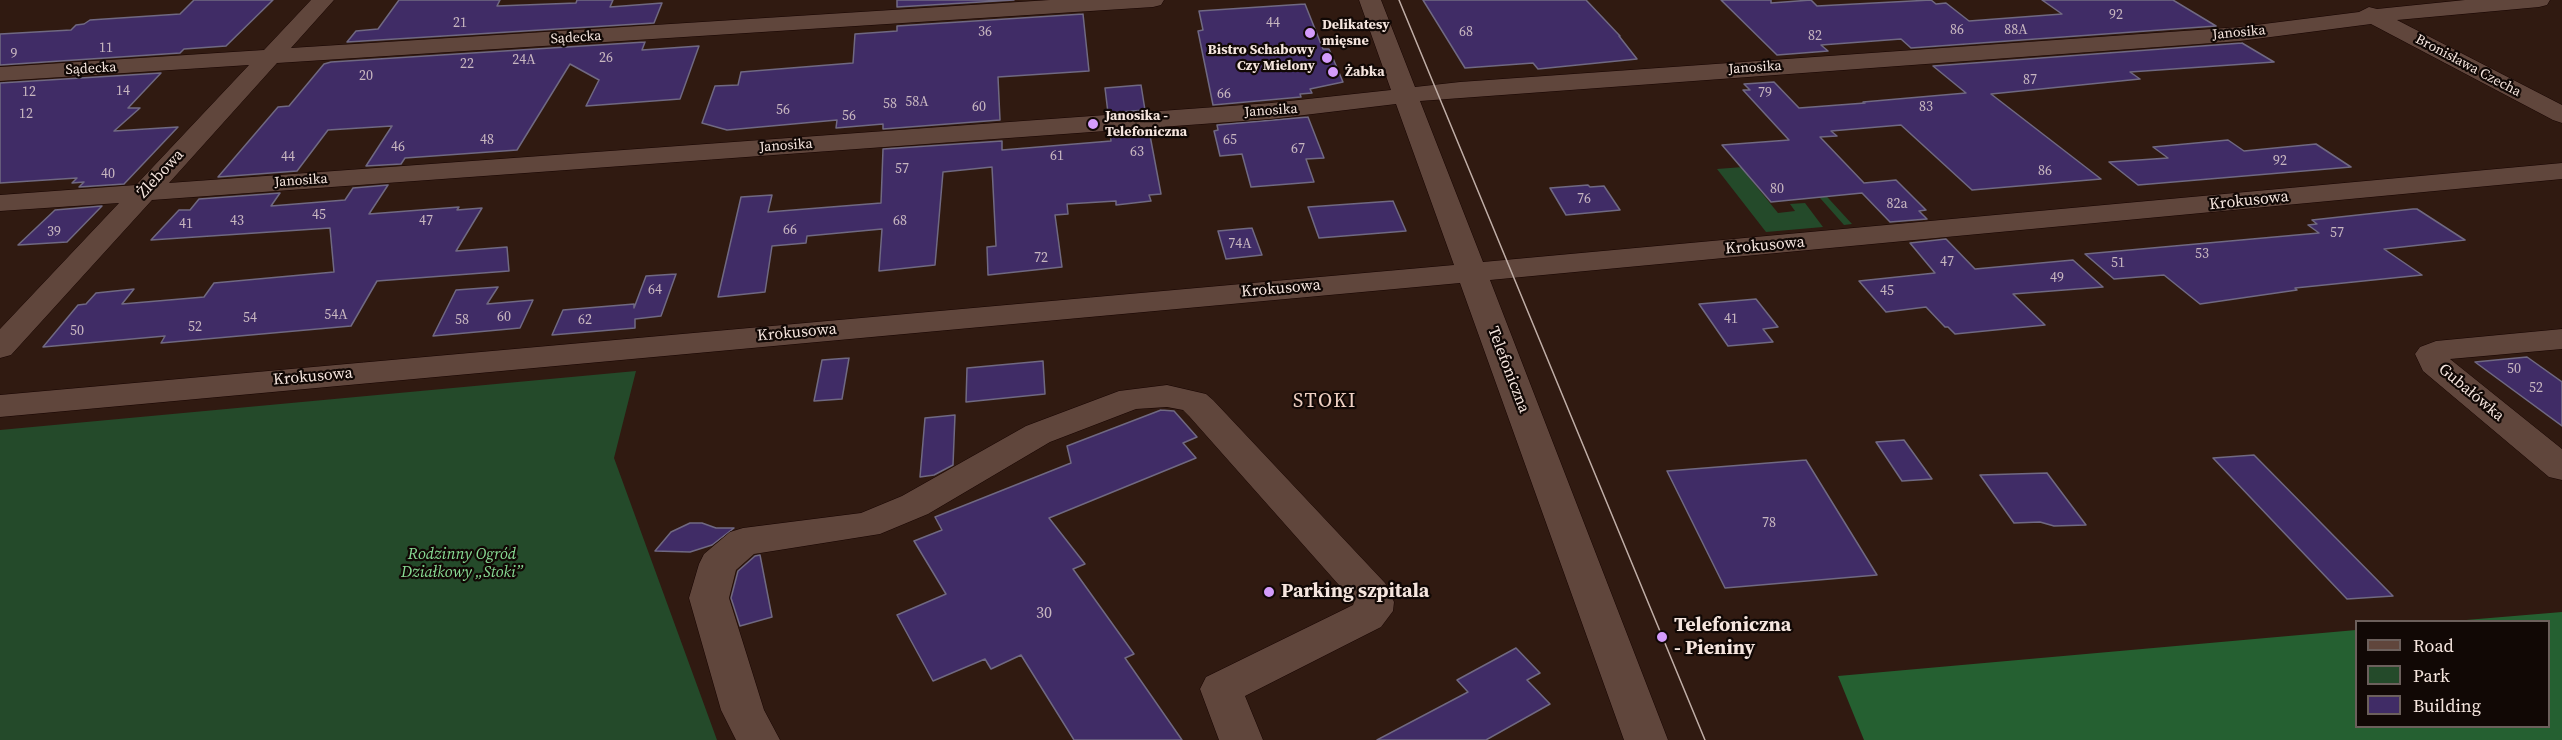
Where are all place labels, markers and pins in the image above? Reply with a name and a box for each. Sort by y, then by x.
place label: Delikatesy mięsne [1322,17,1390,50]
marker: Delikatesy mięsne [1303,26,1317,40]
place label: Bistro Schabowy Czy Mielony [1208,42,1315,74]
marker: Bistro Schabowy Czy Mielony [1320,51,1334,65]
place label: Żabka [1345,64,1385,80]
marker: Żabka [1326,65,1340,79]
place label: Janosika - Telefoniczna [1105,108,1187,140]
marker: Janosika - Telefoniczna [1086,117,1100,131]
place label: Parking szpitala [1281,580,1429,604]
marker: Parking szpitala [1262,585,1276,599]
place label: Telefoniczna - Pieniny [1674,614,1791,661]
marker: Telefoniczna - Pieniny [1655,630,1669,644]

